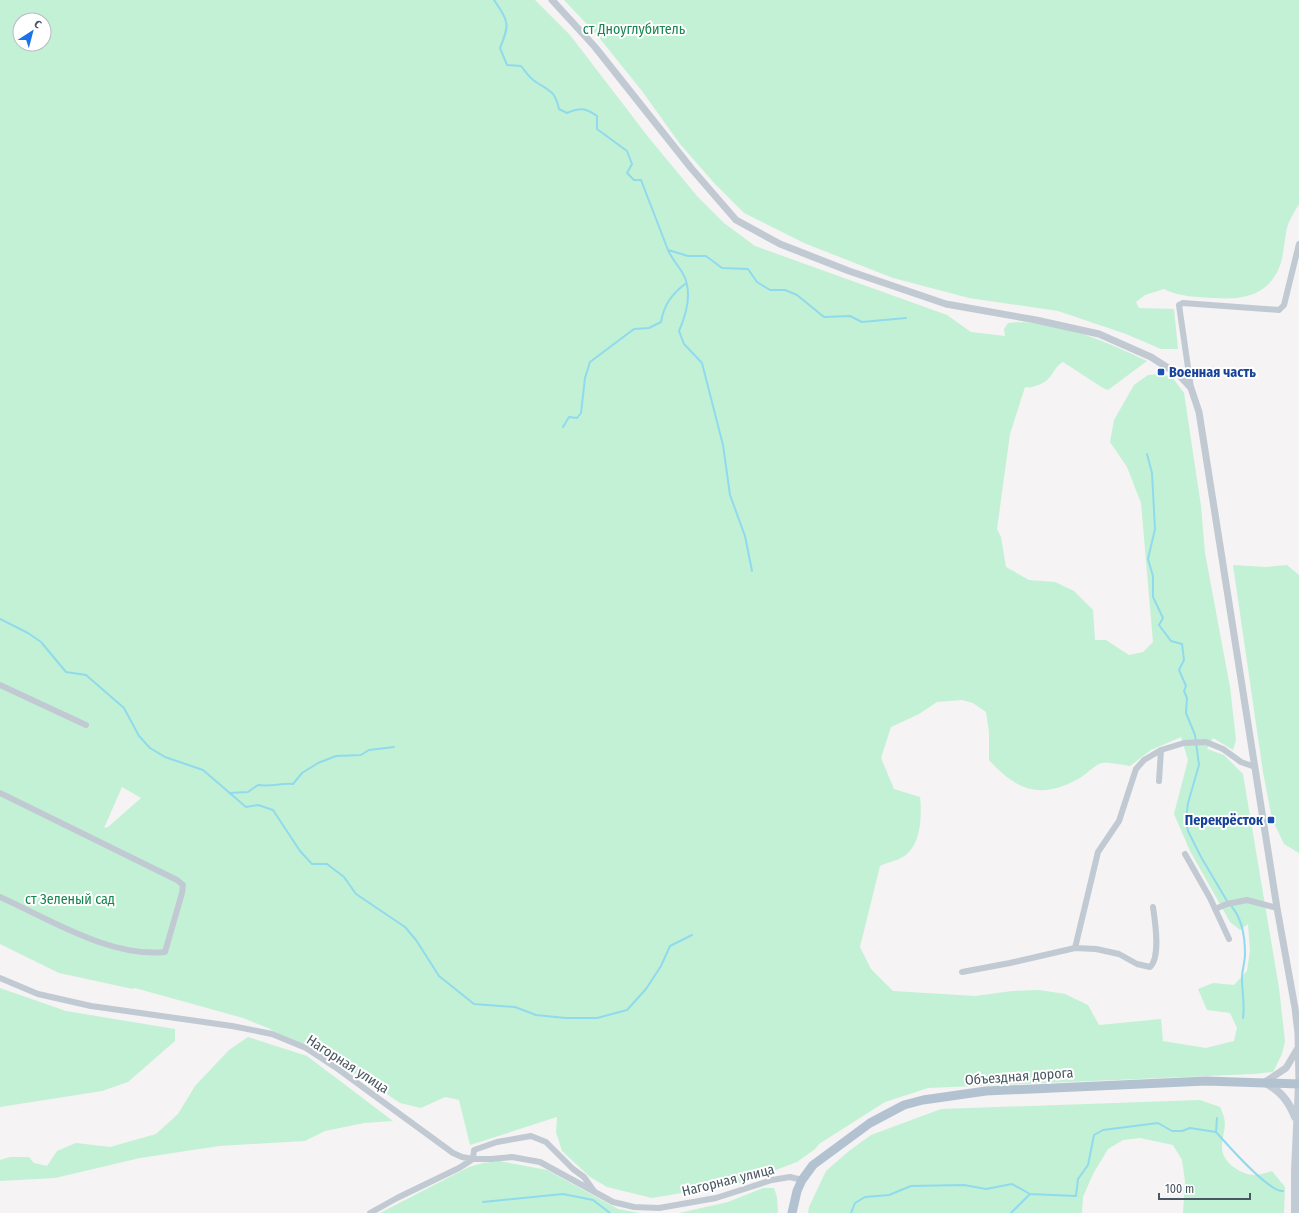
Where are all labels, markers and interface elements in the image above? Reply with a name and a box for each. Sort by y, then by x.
north arrow [12,12,52,52]
text: С [31,17,44,31]
park label: ст Дноуглубитель [583,21,686,38]
place label: Военная часть [1169,364,1256,381]
marker: Военная часть [1156,367,1166,377]
place label: Перекрёсток [1185,812,1264,829]
marker: Перекрёсток [1266,815,1276,825]
park label: ст Зеленый сад [25,891,115,908]
street label: Нагорная улица [303,1031,392,1097]
street label: Объездная дорога [964,1064,1074,1089]
street label: Нагорная улица [680,1161,776,1200]
scale bar [1159,1175,1250,1201]
text: 100 m [1165,1182,1194,1196]

